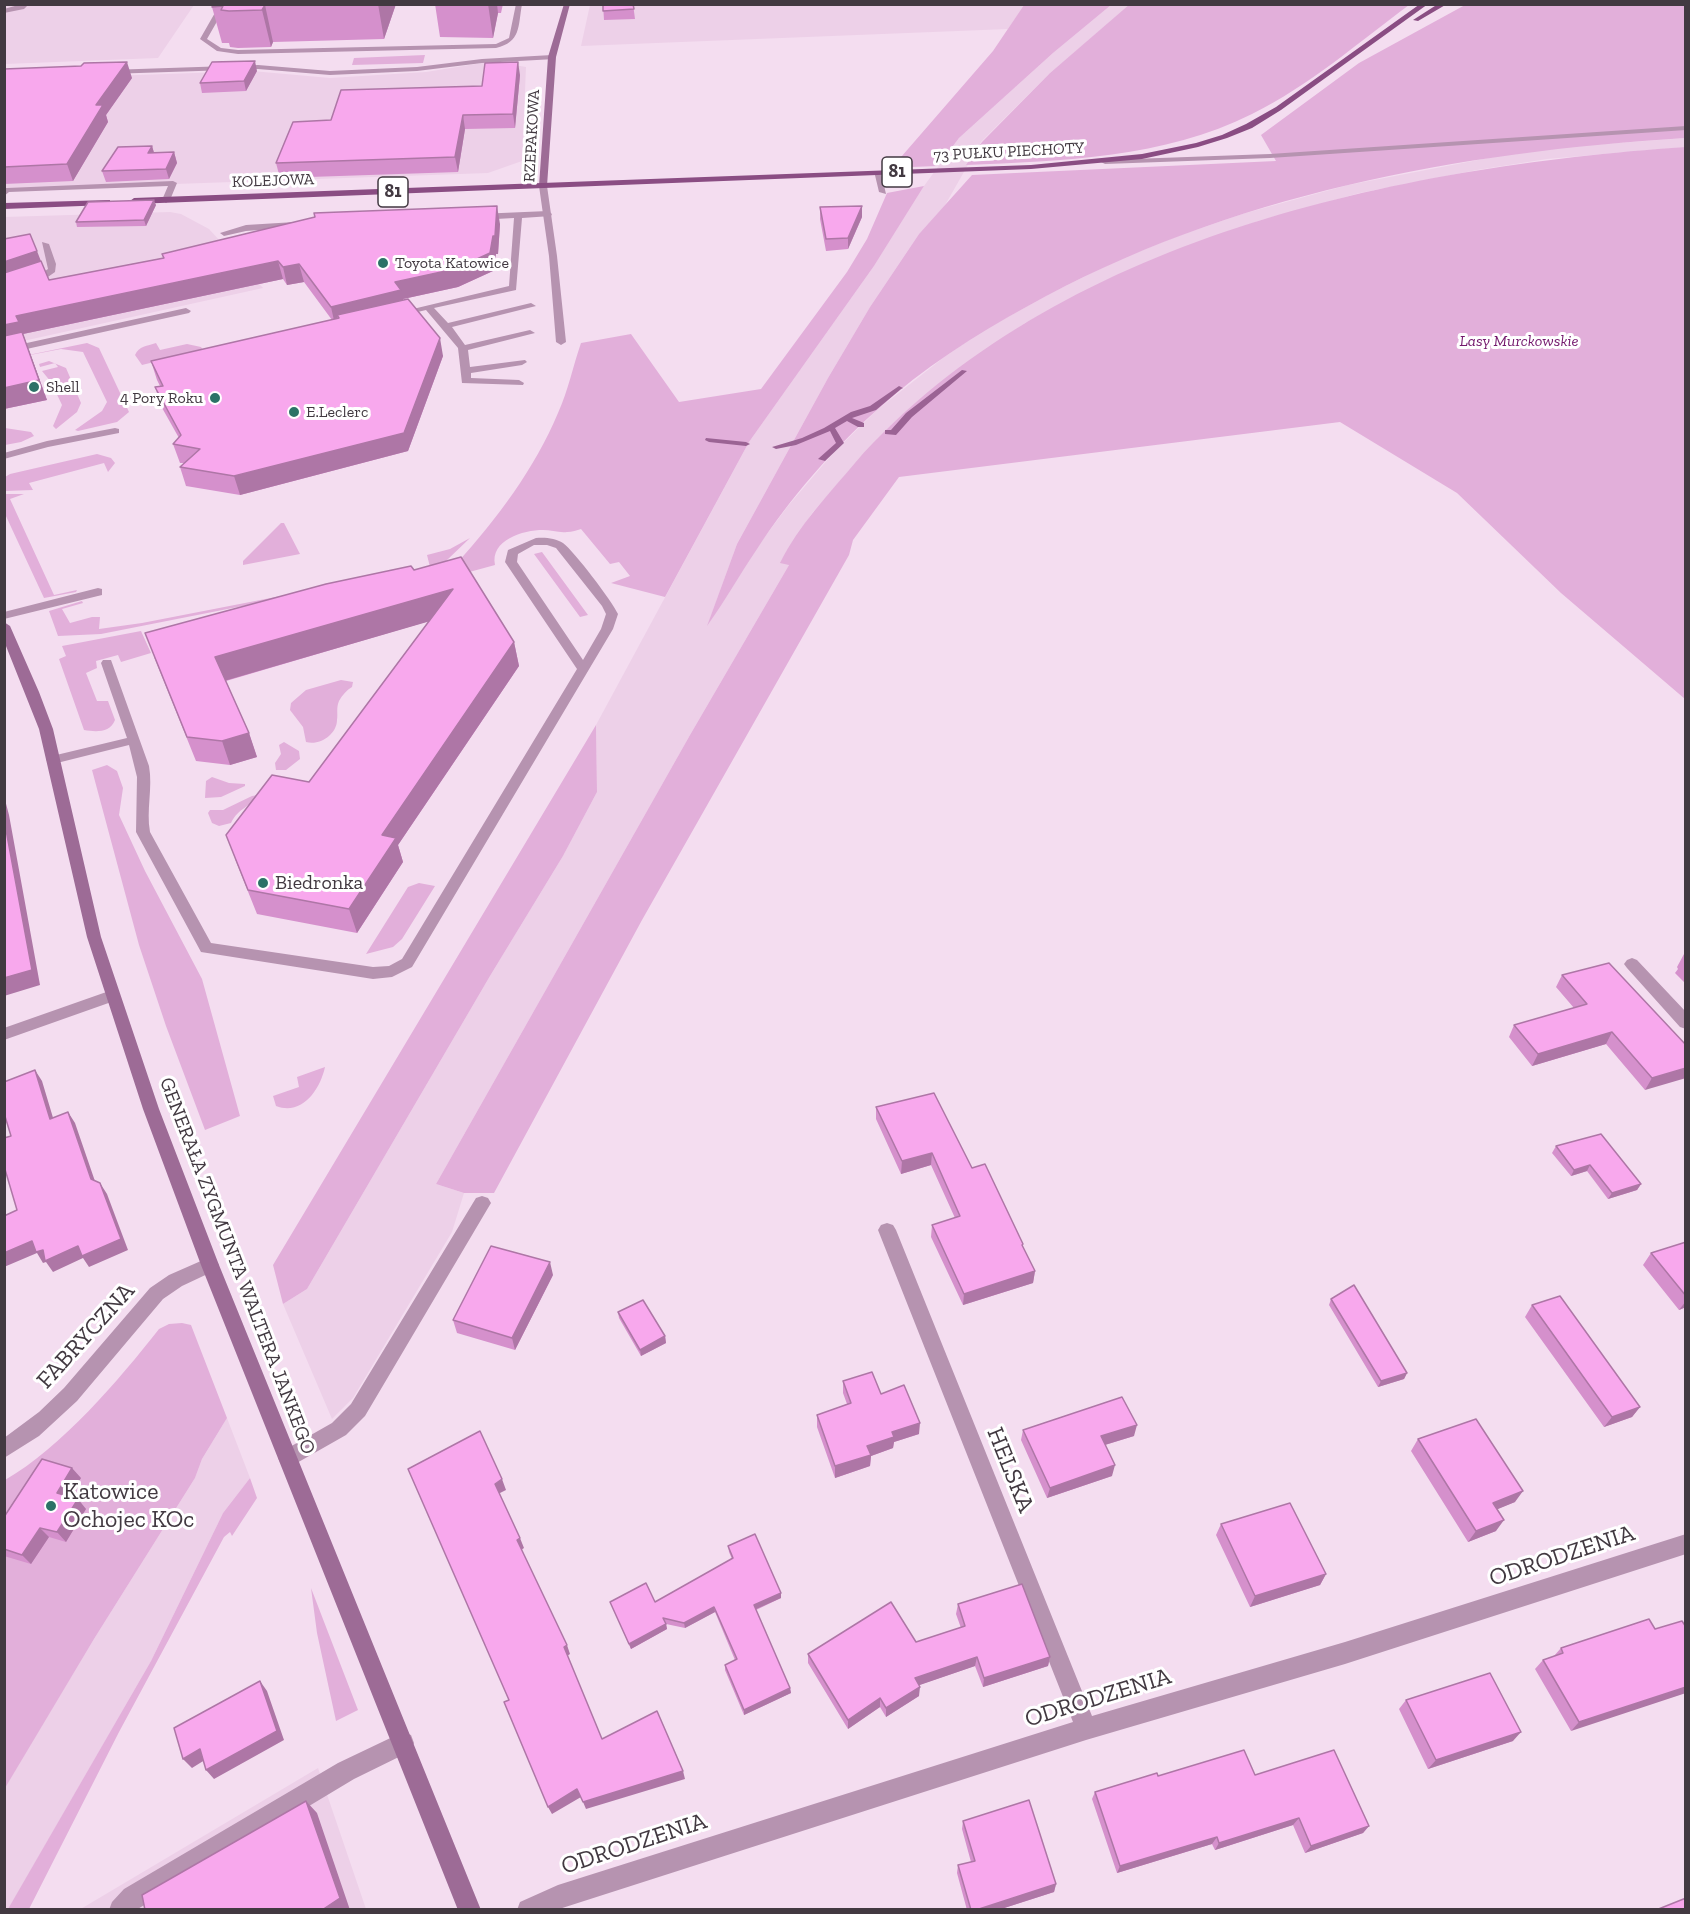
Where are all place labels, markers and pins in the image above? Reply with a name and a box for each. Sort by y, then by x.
place label: Toyota Katowice [395,253,509,273]
marker: Toyota Katowice [376,256,390,270]
place label: Shell [46,377,80,397]
marker: Shell [27,380,41,394]
place label: 4 Pory Roku [120,388,203,408]
marker: 4 Pory Roku [208,391,222,405]
place label: E.Leclerc [306,402,368,422]
marker: E.Leclerc [287,405,301,419]
place label: Biedronka [275,871,363,895]
marker: Biedronka [256,876,270,890]
place label: Katowice Ochojec KOc [63,1478,194,1534]
marker: Katowice Ochojec KOc [44,1499,58,1513]

